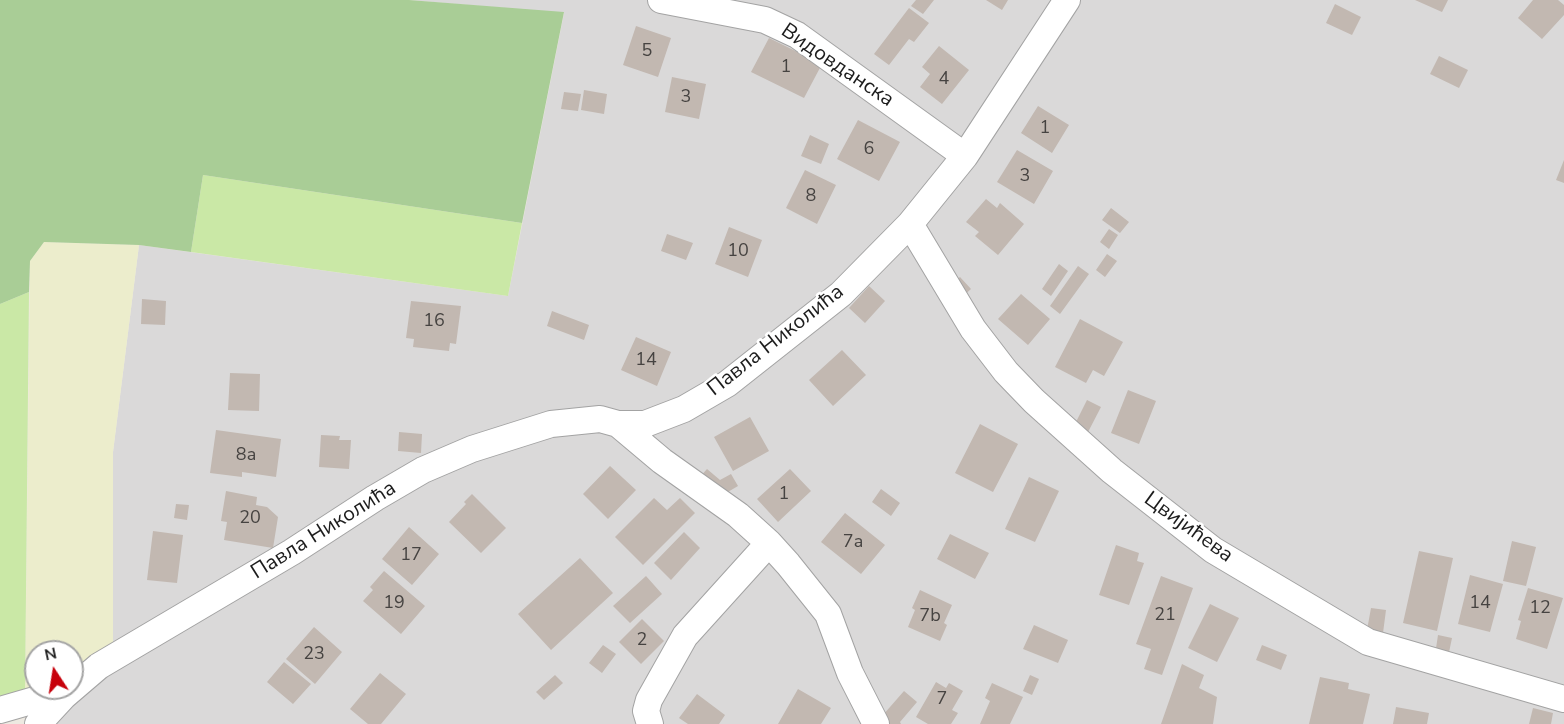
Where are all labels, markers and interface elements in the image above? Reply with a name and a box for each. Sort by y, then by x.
street label: Видовданска [776,19,898,113]
house number: 5 [642,41,652,63]
house number: 1 [781,57,791,79]
house number: 4 [939,69,949,91]
house number: 3 [681,87,691,109]
house number: 1 [1040,118,1050,140]
house number: 6 [864,139,874,161]
house number: 3 [1020,166,1030,188]
house number: 8 [806,186,816,208]
house number: 10 [727,241,749,263]
street label: Павла Николића [703,280,849,402]
house number: 16 [423,311,445,333]
house number: 14 [635,350,657,372]
house number: 8a [236,445,256,467]
street label: Павла Николића [247,476,401,586]
house number: 1 [779,484,789,506]
street label: Цвијићева [1138,487,1238,569]
house number: 20 [239,508,261,530]
house number: 7a [843,532,863,554]
house number: 17 [400,545,422,567]
house number: 19 [383,593,405,615]
house number: 14 [1469,593,1491,615]
house number: 12 [1529,598,1551,620]
house number: 21 [1154,605,1176,627]
house number: 7b [919,606,941,628]
house number: 2 [637,630,647,652]
north arrow [24,640,84,700]
text: N [43,642,59,666]
house number: 23 [303,644,325,666]
house number: 7 [937,689,947,711]

